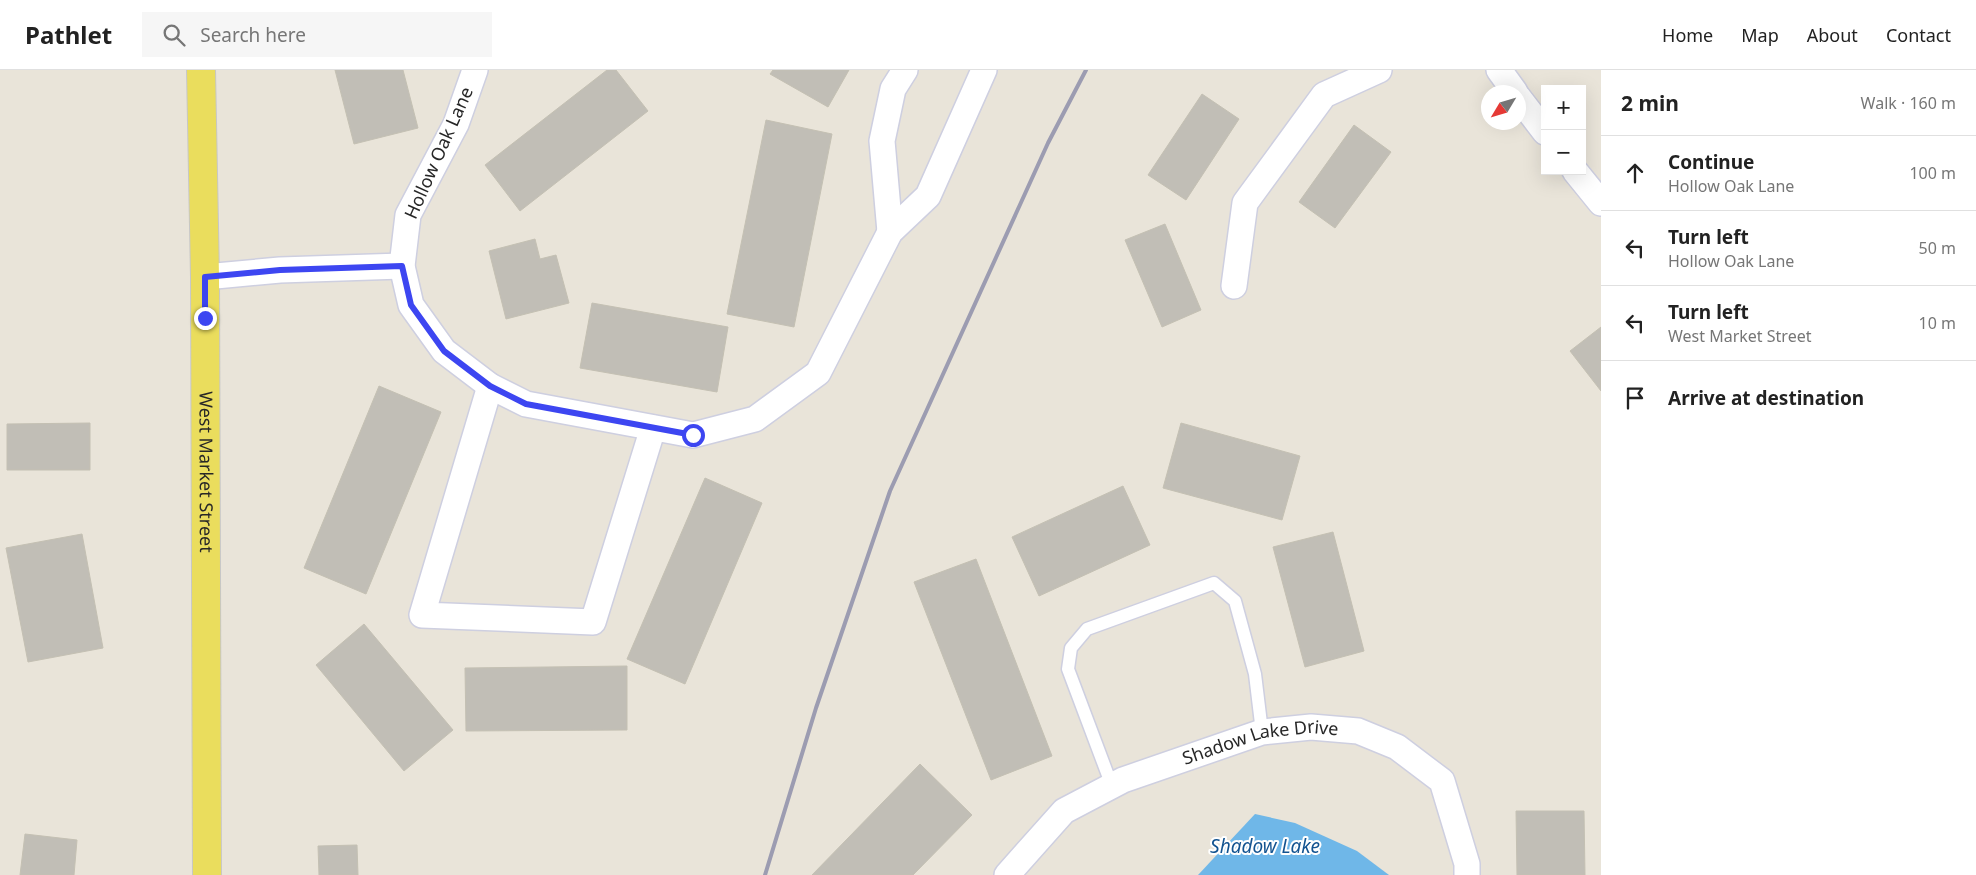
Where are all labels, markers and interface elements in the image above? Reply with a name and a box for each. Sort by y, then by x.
search box [142,12,492,57]
text: Pathlet [25,18,112,51]
icon: search [160,21,188,49]
text: Search here [200,22,306,48]
text: Home [1662,23,1713,47]
text: Map [1741,23,1779,47]
text: About [1807,23,1858,47]
text: Contact [1886,23,1951,47]
street label: Hollow Oak Lane [398,83,478,222]
north arrow [1481,85,1526,130]
map controls [1541,85,1586,175]
button: + [1541,85,1586,130]
text: 2 min [1621,89,1679,117]
text: Walk · 160 m [1861,92,1956,114]
button: − [1541,130,1586,175]
text: Continue [1668,149,1754,175]
icon: ahead [1621,159,1649,187]
text: 100 m [1909,162,1956,184]
text: Hollow Oak Lane [1668,175,1794,197]
text: Turn left [1668,224,1749,250]
icon: left [1621,234,1649,262]
text: 50 m [1919,237,1956,259]
text: Hollow Oak Lane [1668,250,1794,272]
text: Turn left [1668,299,1749,325]
route end [194,307,217,330]
icon: left [1621,309,1649,337]
text: 10 m [1919,312,1956,334]
text: West Market Street [1668,325,1811,347]
icon: arrive [1621,384,1649,412]
text: Arrive at destination [1668,385,1864,411]
street label: West Market Street [194,391,219,553]
route start [682,424,705,447]
street label: Shadow Lake Drive [1179,714,1339,770]
water label: Shadow Lake [1210,833,1320,859]

